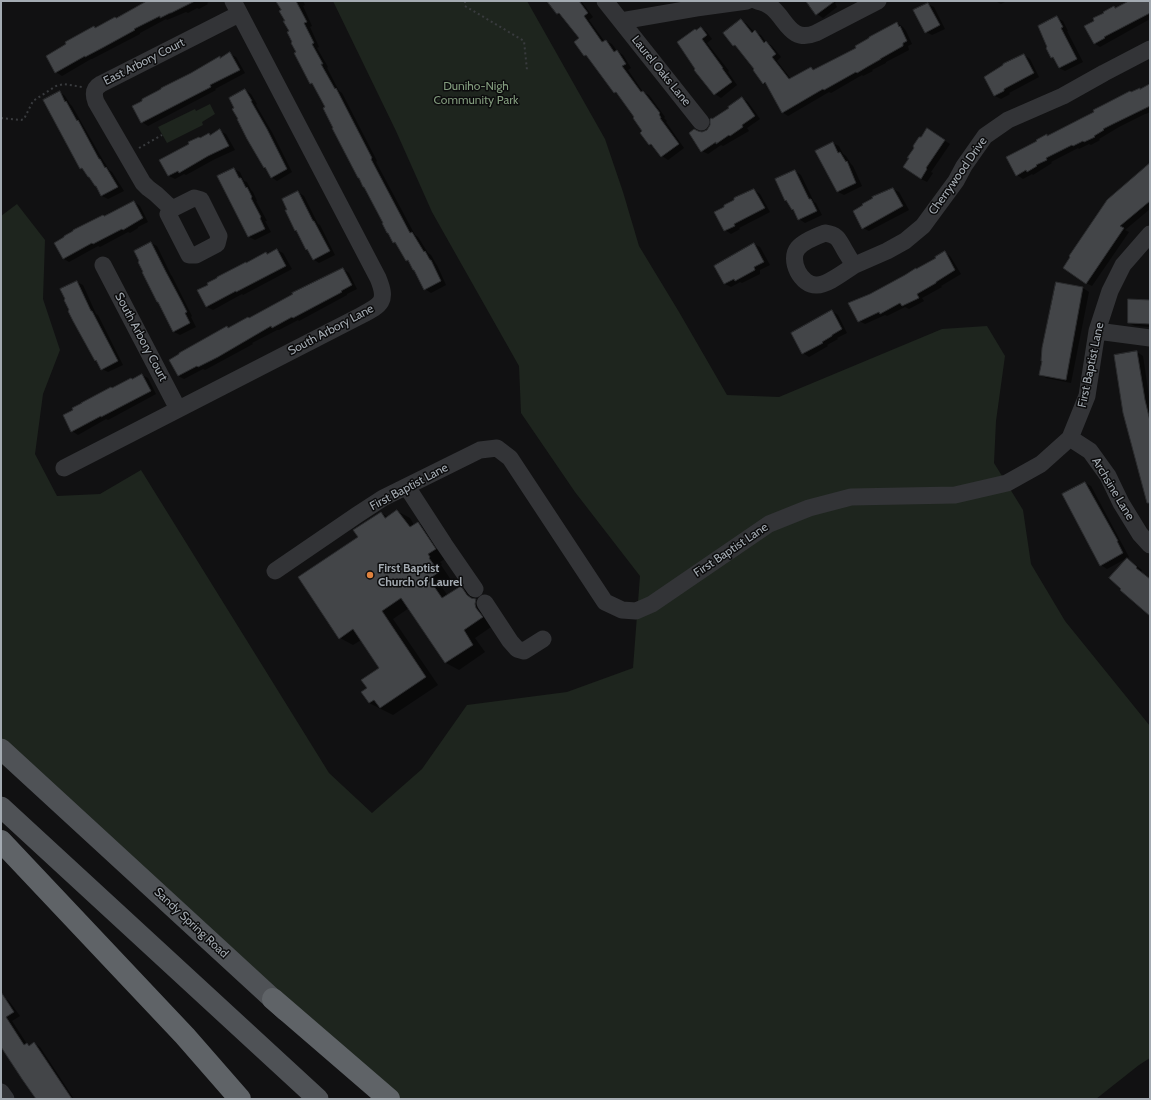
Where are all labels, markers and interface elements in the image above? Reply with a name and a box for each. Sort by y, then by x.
street label: Laurel Oaks Lane [628,33,694,109]
street label: East Arbory Court [101,35,187,89]
park label: Duniho-Nigh Community Park [434,79,518,107]
street label: Cherrywood Drive [926,134,990,218]
street label: South Arbory Court [112,290,170,384]
street label: South Arbory Lane [286,301,376,359]
street label: First Baptist Lane [1075,321,1107,409]
street label: Archsine Lane [1089,455,1137,523]
street label: First Baptist Lane [367,460,451,514]
street label: First Baptist Lane [691,520,771,580]
place label: First Baptist Church of Laurel [378,561,462,589]
marker: First Baptist Church of Laurel [365,570,375,580]
street label: Sandy Spring Road [151,885,231,961]

